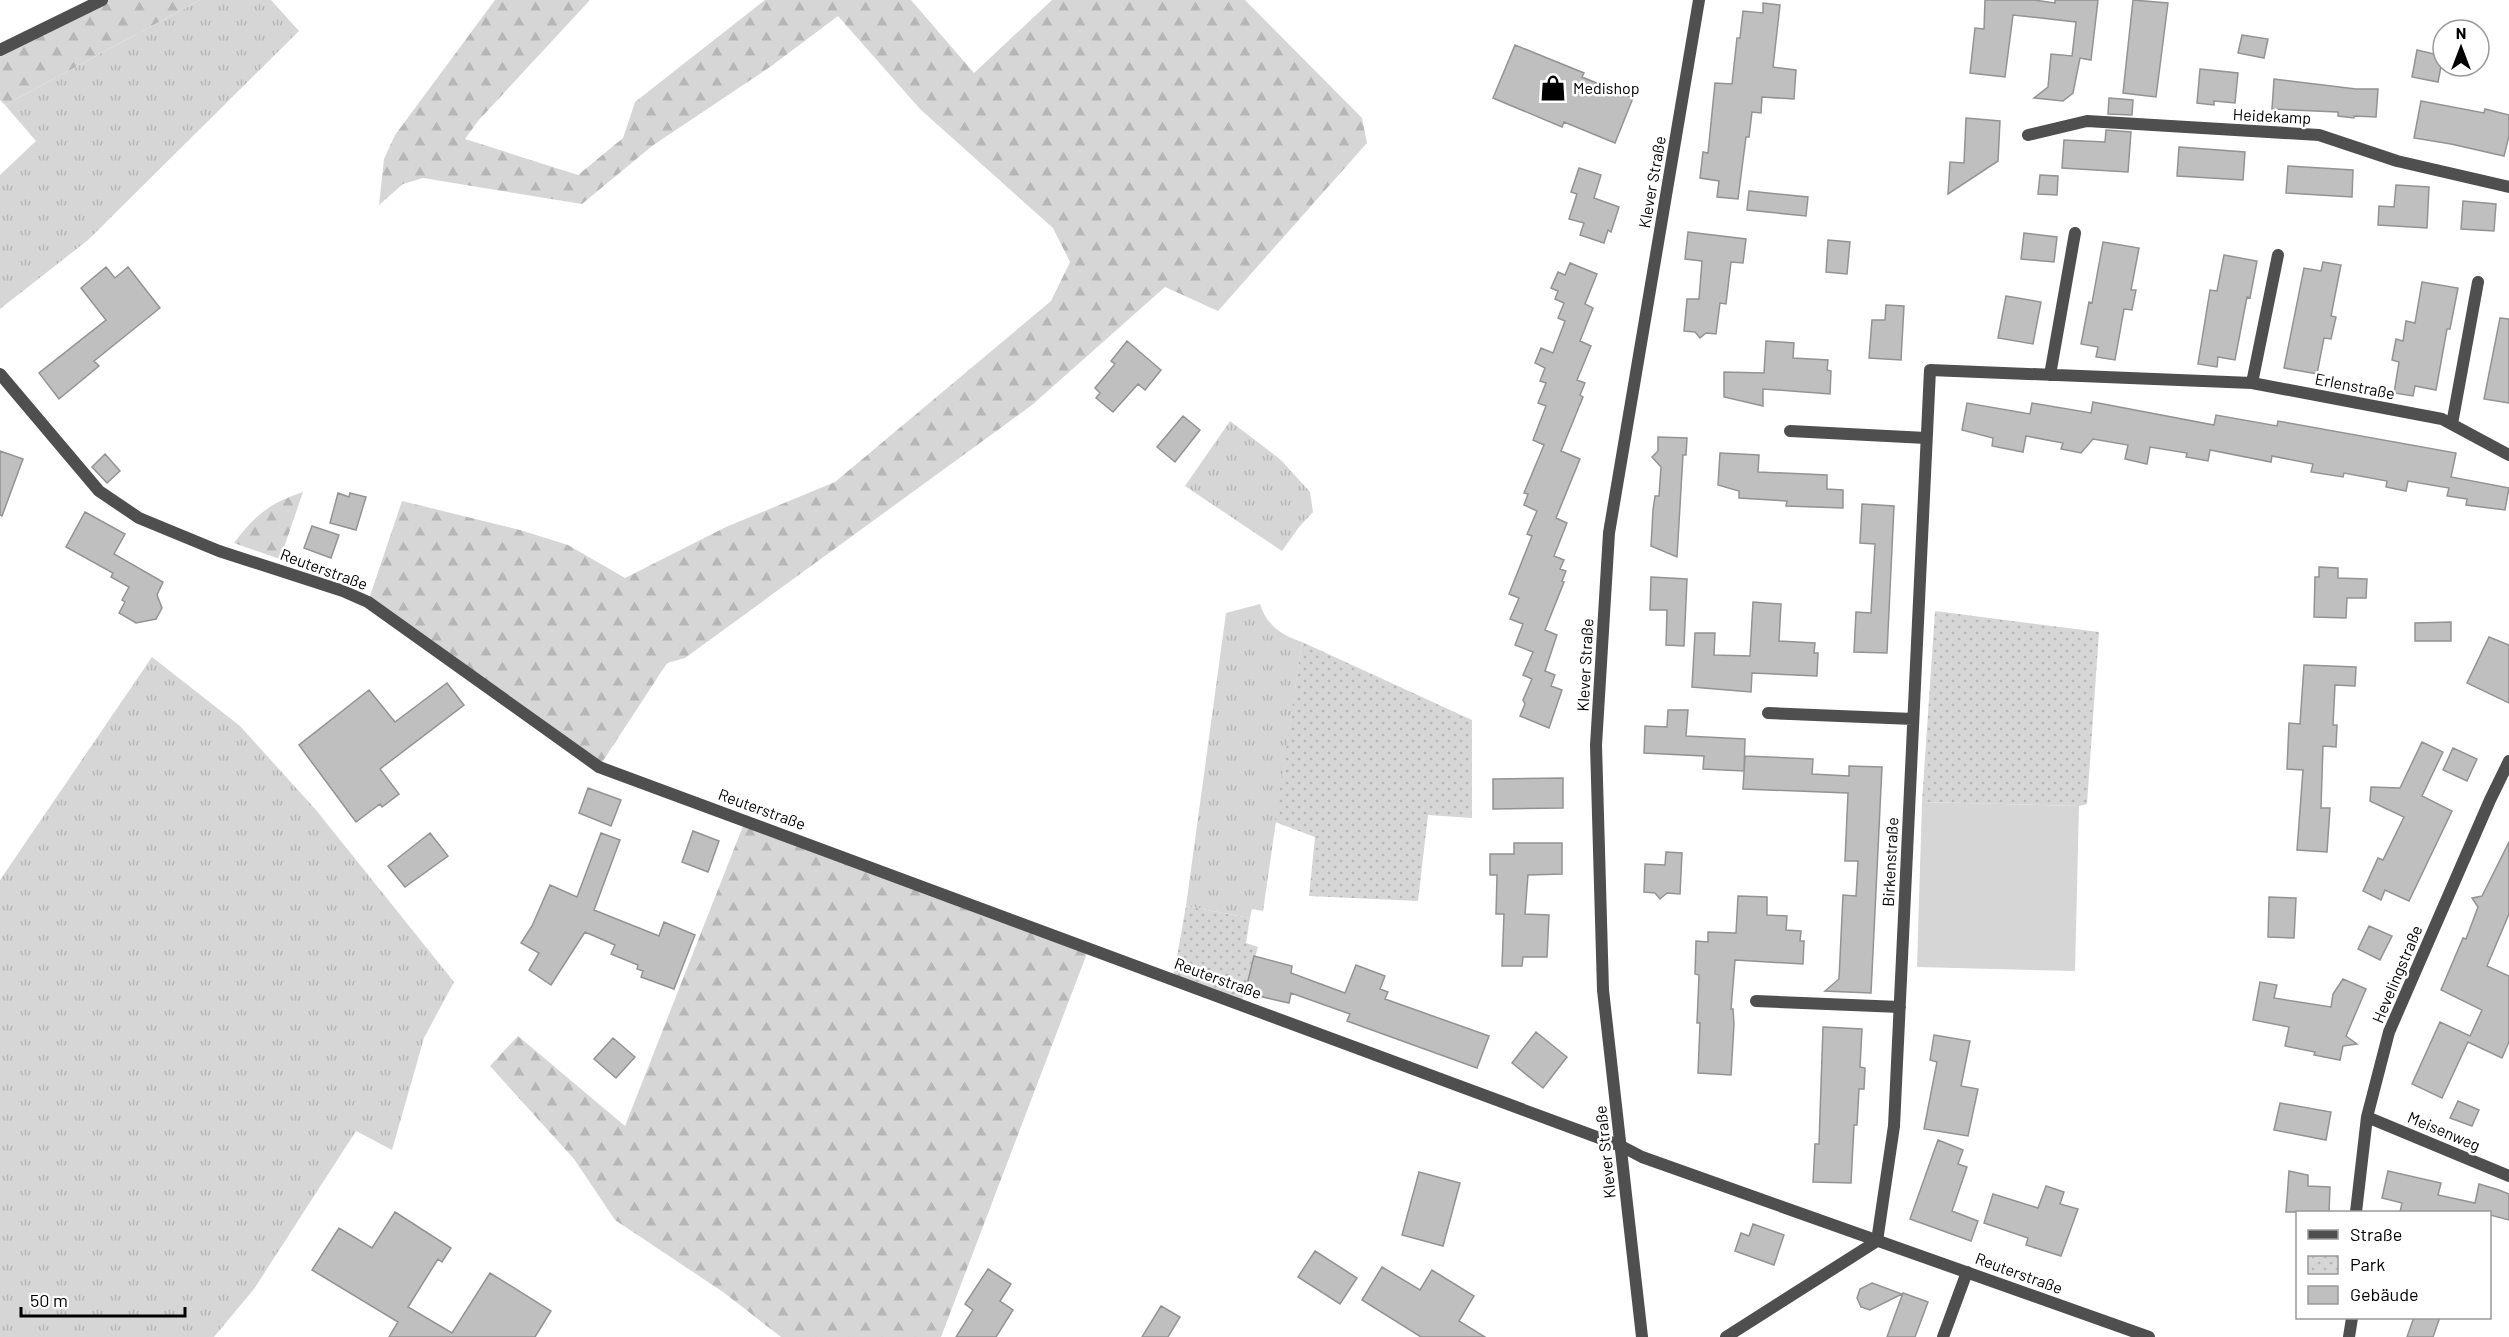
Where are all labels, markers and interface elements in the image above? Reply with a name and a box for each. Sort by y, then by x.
north arrow [2431,18,2491,78]
text: N [2456,23,2466,42]
shop icon: Medishop [1538,73,1568,103]
place label: Medishop [1573,78,1640,97]
street label: Heidekamp [2232,104,2312,127]
street label: Klever Straße [1634,134,1669,229]
street label: Erlenstraße [2313,368,2397,403]
street label: Reuterstraße [278,544,370,593]
street label: Klever Straße [1573,618,1596,712]
street label: Reuterstraße [716,784,808,833]
street label: Birkenstraße [1878,817,1901,907]
street label: Hevelingstraße [2367,922,2426,1026]
street label: Reuterstraße [1172,953,1264,1002]
street label: Klever Straße [1590,1105,1619,1199]
street label: Meisenweg [2405,1107,2483,1154]
legend [2296,1211,2491,1319]
text: Straße [2350,1223,2402,1245]
street label: Reuterstraße [1973,1248,2065,1297]
text: Park [2350,1253,2385,1275]
scale bar [21,1280,184,1318]
text: Gebäude [2350,1283,2419,1305]
text: 50 m [30,1289,68,1311]

